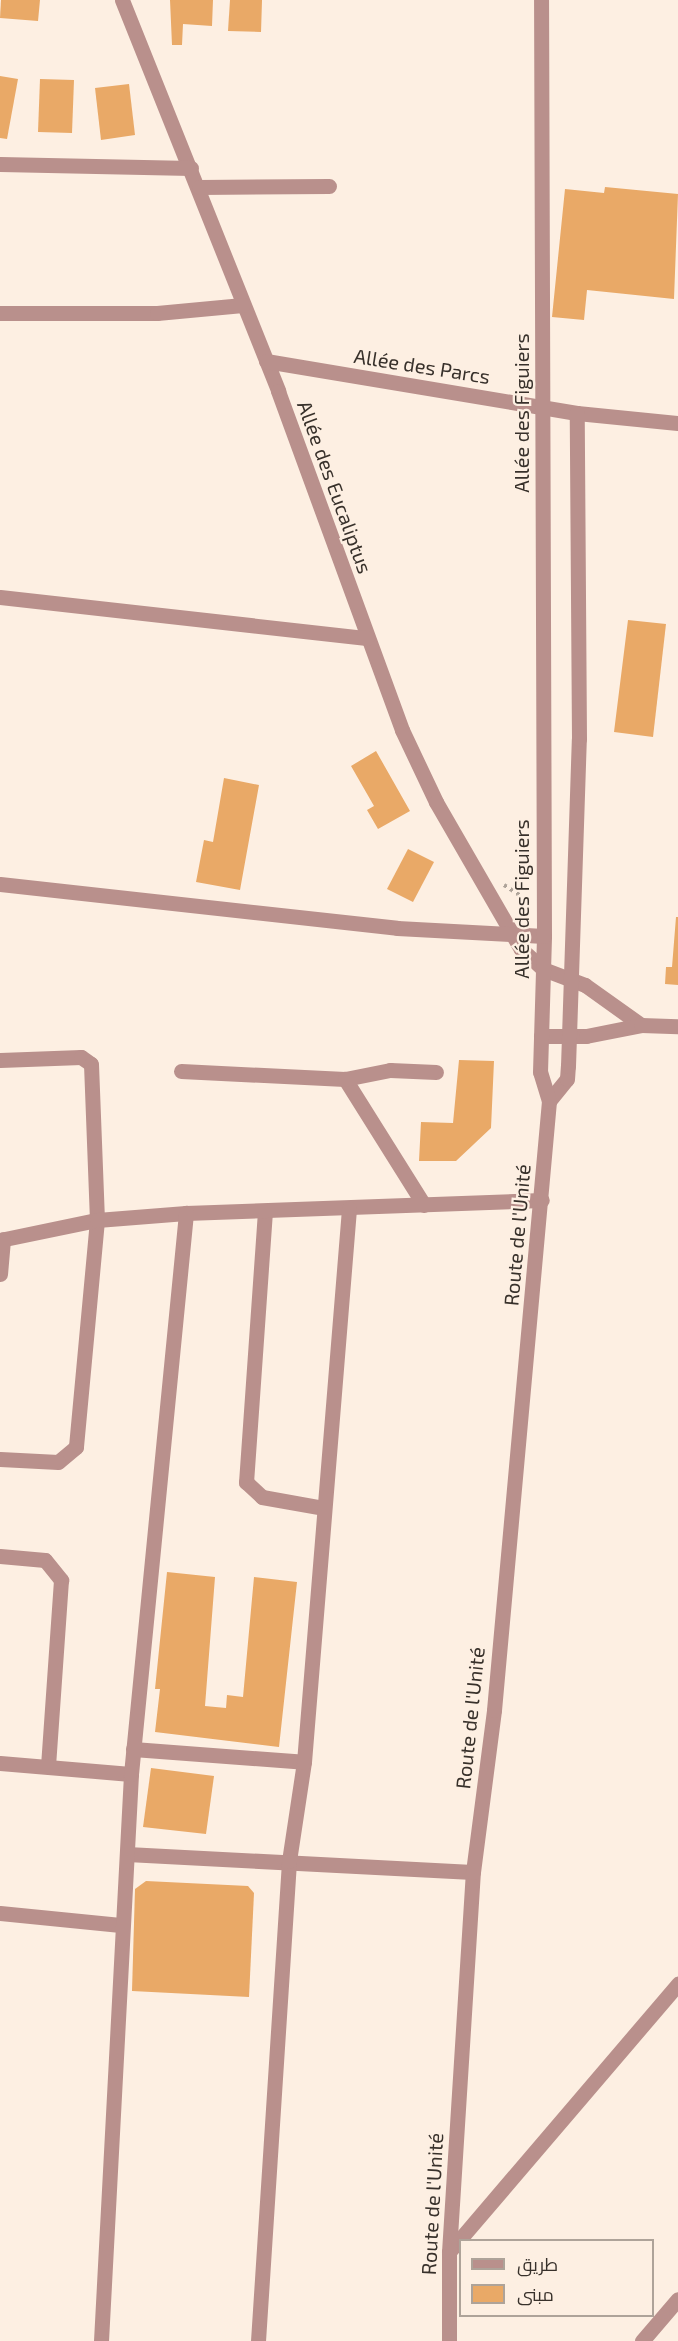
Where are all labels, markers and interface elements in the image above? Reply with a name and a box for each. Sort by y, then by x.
street label: Allée des Figuiers [509,333,533,493]
street label: Allée des Parcs [352,343,492,389]
street label: Allée des Eucaliptus [293,397,377,577]
street label: Allée des Figuiers [509,819,533,979]
street label: Route de l'Unité [499,1163,535,1307]
street label: Route de l'Unité [451,1646,489,1790]
street label: Route de l'Unité [416,2132,448,2276]
legend [459,2239,654,2317]
text: طريق [517,2253,558,2275]
text: مبنى [517,2283,554,2305]

